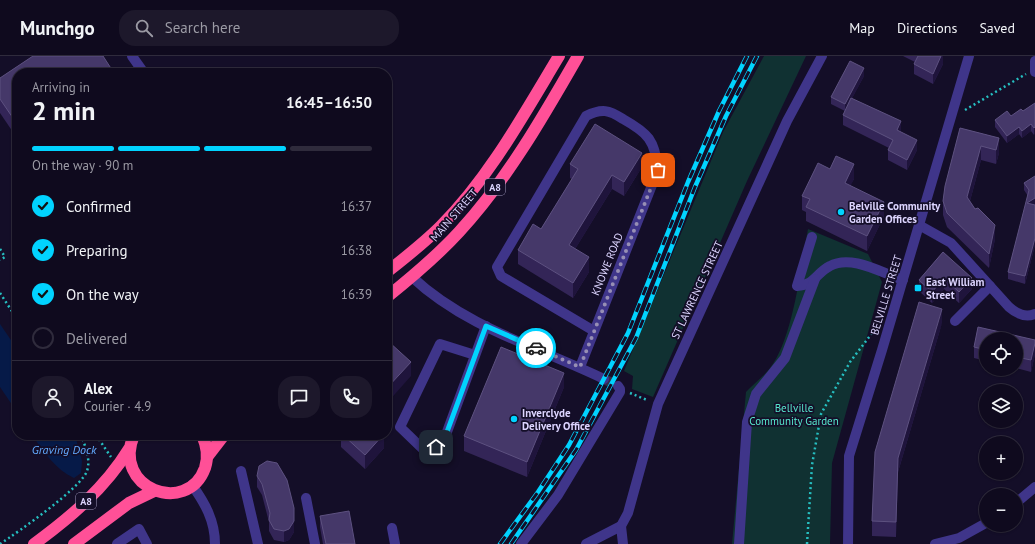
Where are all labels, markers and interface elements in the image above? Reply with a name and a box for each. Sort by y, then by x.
search box [119,10,399,46]
text: Munchgo [20,16,95,40]
icon: search [133,17,155,39]
text: Search here [165,18,240,37]
text: Map [849,19,875,37]
text: Directions [897,19,957,37]
text: Saved [979,19,1015,37]
text: Arriving in [32,79,90,96]
text: 16:45–16:50 [286,93,372,112]
text: 2 min [32,94,95,127]
pin [641,153,675,187]
text: On the way · 90 m [32,157,133,174]
icon: bag [647,159,669,181]
road number: A8 [485,179,505,195]
street label: MAIN STREET [427,186,481,244]
icon: check [32,195,54,217]
text: Confirmed [66,197,131,216]
text: 16:37 [341,198,372,215]
place label: Belville Community Garden Offices [849,199,941,226]
marker: Belville Community Garden Offices [836,207,846,217]
street label: KNOWE ROAD [588,231,626,297]
icon: check [32,239,54,261]
street label: ST LAWRENCE STREET [668,239,726,341]
text: Preparing [66,241,128,260]
text: 16:38 [341,242,372,259]
street label: BELVILLE STREET [867,253,905,337]
place label: East William Street [926,275,985,302]
icon: check [32,283,54,305]
marker: East William Street [913,283,923,293]
text: On the way [66,285,139,304]
text: 16:39 [341,286,372,303]
courier [516,328,556,368]
text: Delivered [66,329,127,348]
map controls [979,332,1023,532]
button: locate [979,332,1023,376]
icon: car [525,337,547,359]
button: person [32,376,74,418]
button: chat [278,376,320,418]
button: phone [330,376,372,418]
text: Alex [84,379,113,398]
button: layers [979,384,1023,428]
text: Courier · 4.9 [84,398,151,415]
park label: Bellville Community Garden [749,401,839,428]
place label: Inverclyde Delivery Office [522,406,591,433]
marker: Inverclyde Delivery Office [509,414,519,424]
pin [419,430,453,464]
icon: home [425,436,447,458]
button: + [979,436,1023,480]
water label: Graving Dock [32,442,97,457]
button: − [979,488,1023,532]
road number: A8 [76,493,96,509]

